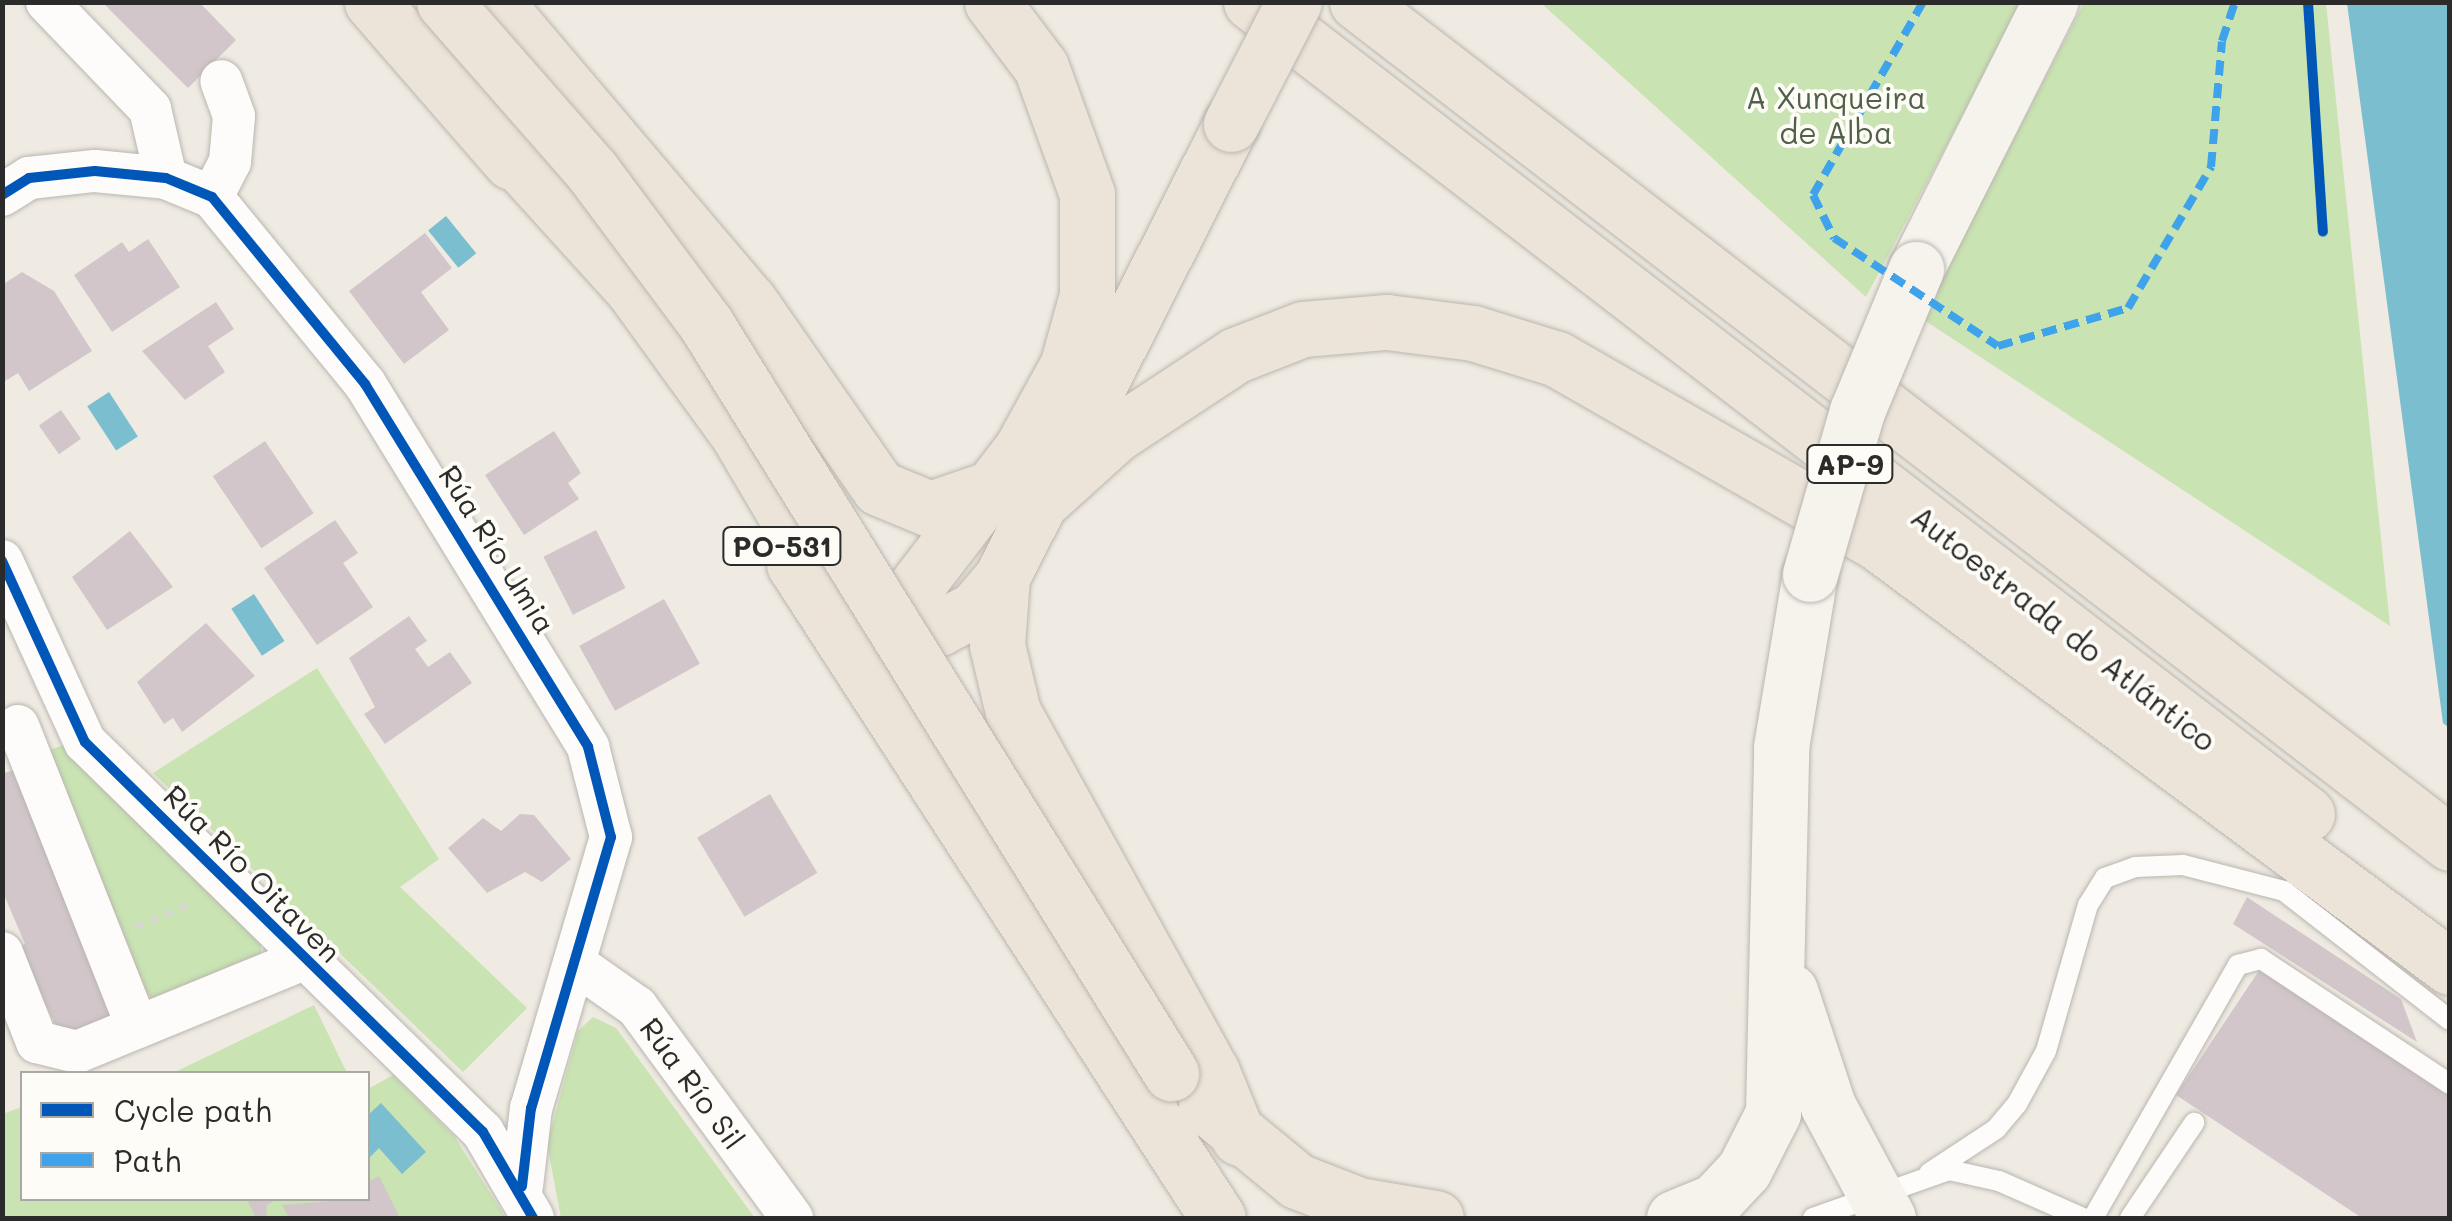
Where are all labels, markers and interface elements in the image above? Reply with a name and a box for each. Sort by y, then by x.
park label: A Xunqueira de Alba [1746,79,1926,150]
road number: AP-9 [1805,441,1895,487]
street label: Rúa Río Umia [432,458,564,640]
street label: Autoestrada do Atlántico [1905,498,2223,758]
road number: PO-531 [722,523,842,569]
street label: Rúa Río Oitaven [157,777,349,969]
street label: Rúa Río Sil [633,1010,753,1156]
legend [20,1071,370,1201]
text: Cycle path [114,1090,272,1130]
text: Path [114,1140,181,1180]

